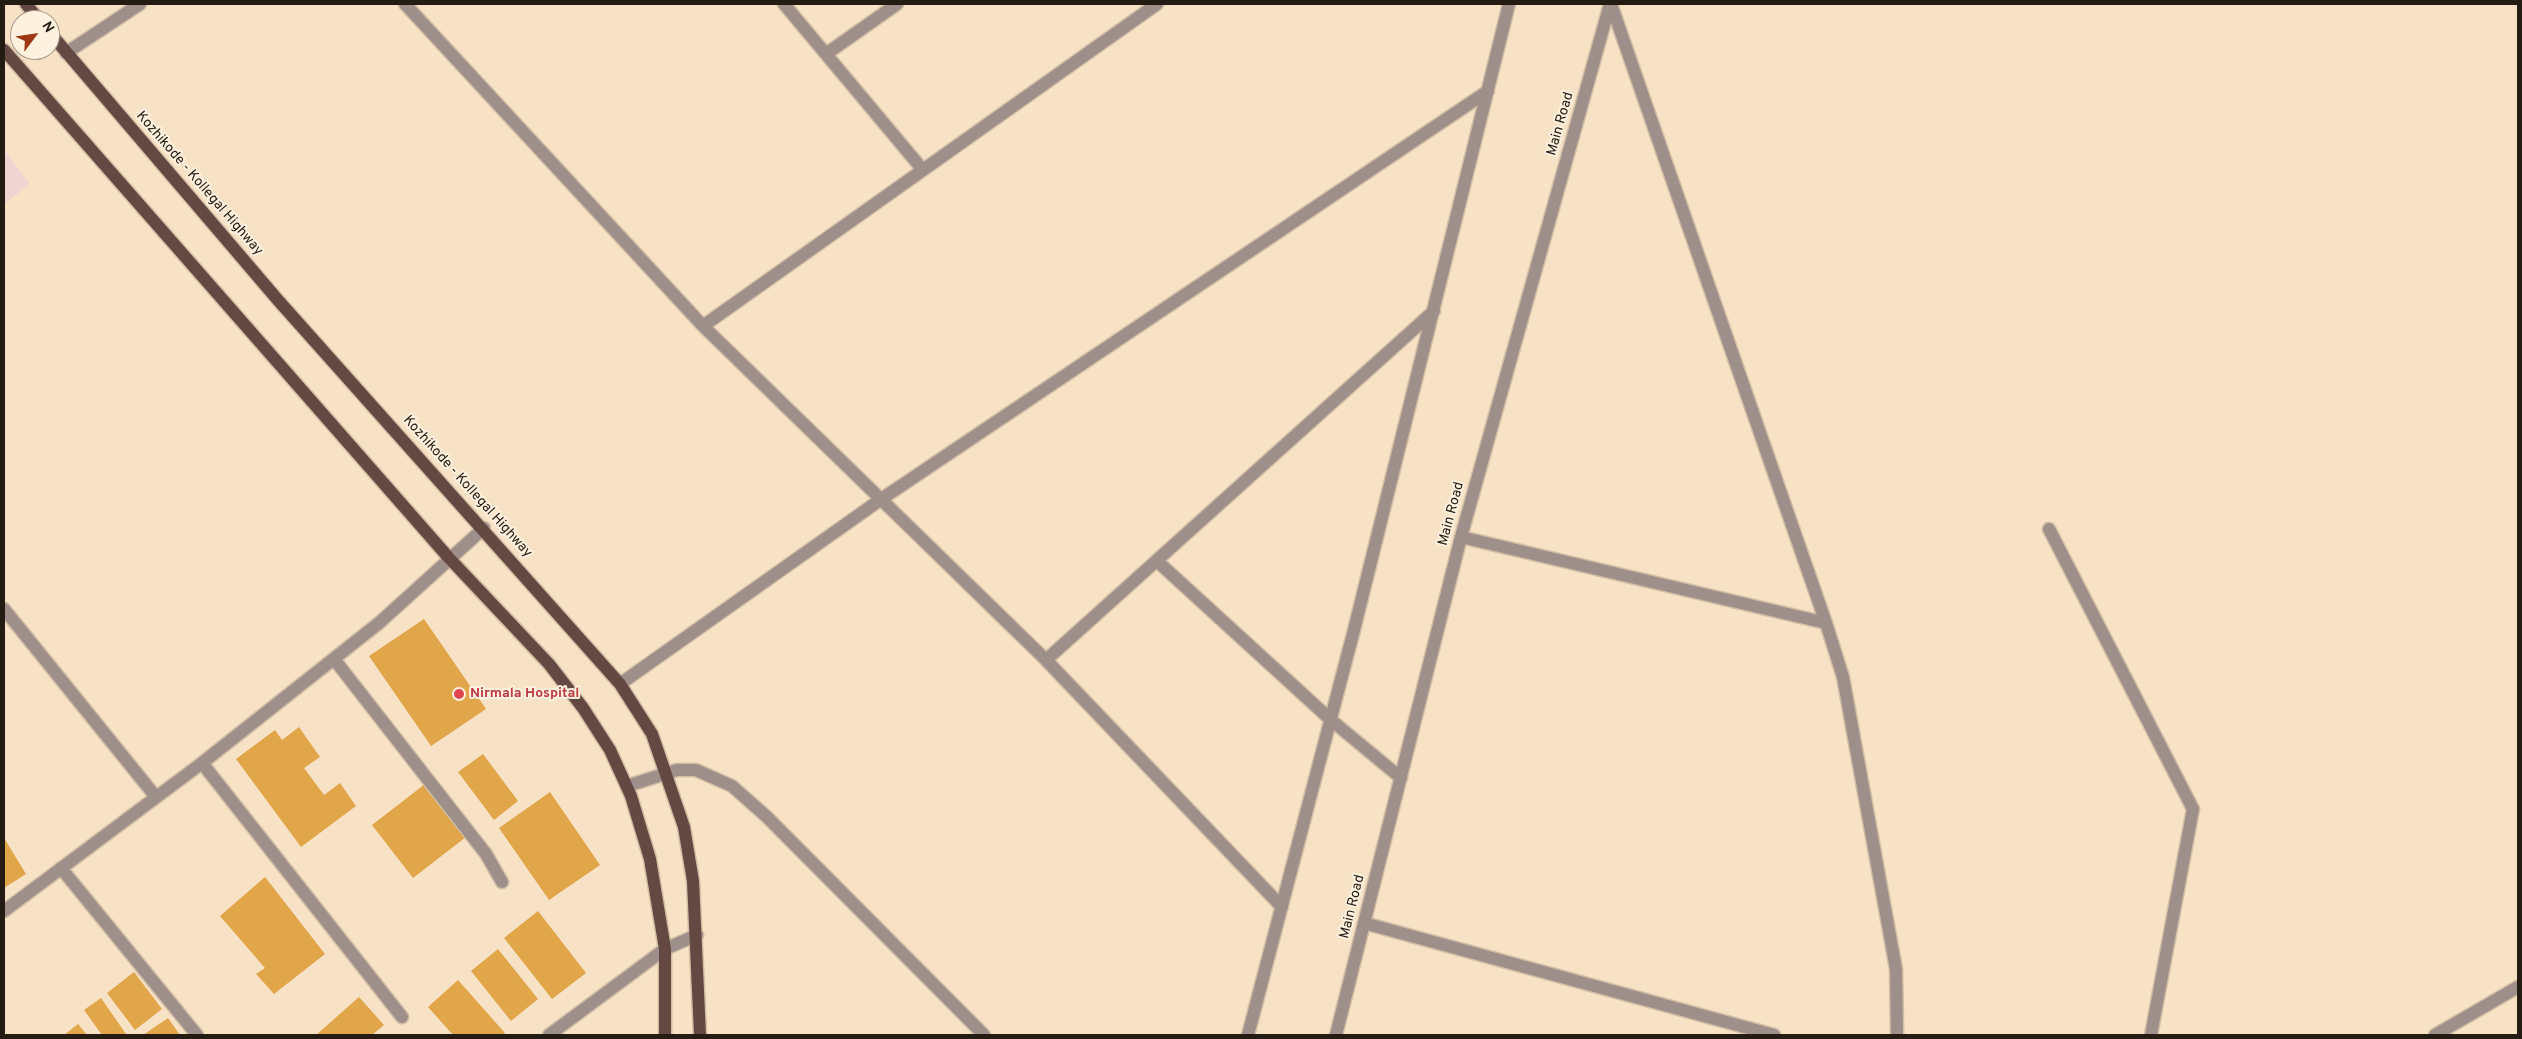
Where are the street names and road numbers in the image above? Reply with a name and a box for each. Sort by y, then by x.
street label: Main Road [1544,90,1578,158]
street label: Kozhikode - Kollegal Highway [132,109,266,259]
street label: Kozhikode - Kollegal Highway [399,412,535,562]
street label: Main Road [1435,480,1469,548]
street label: Main Road [1337,873,1369,941]

